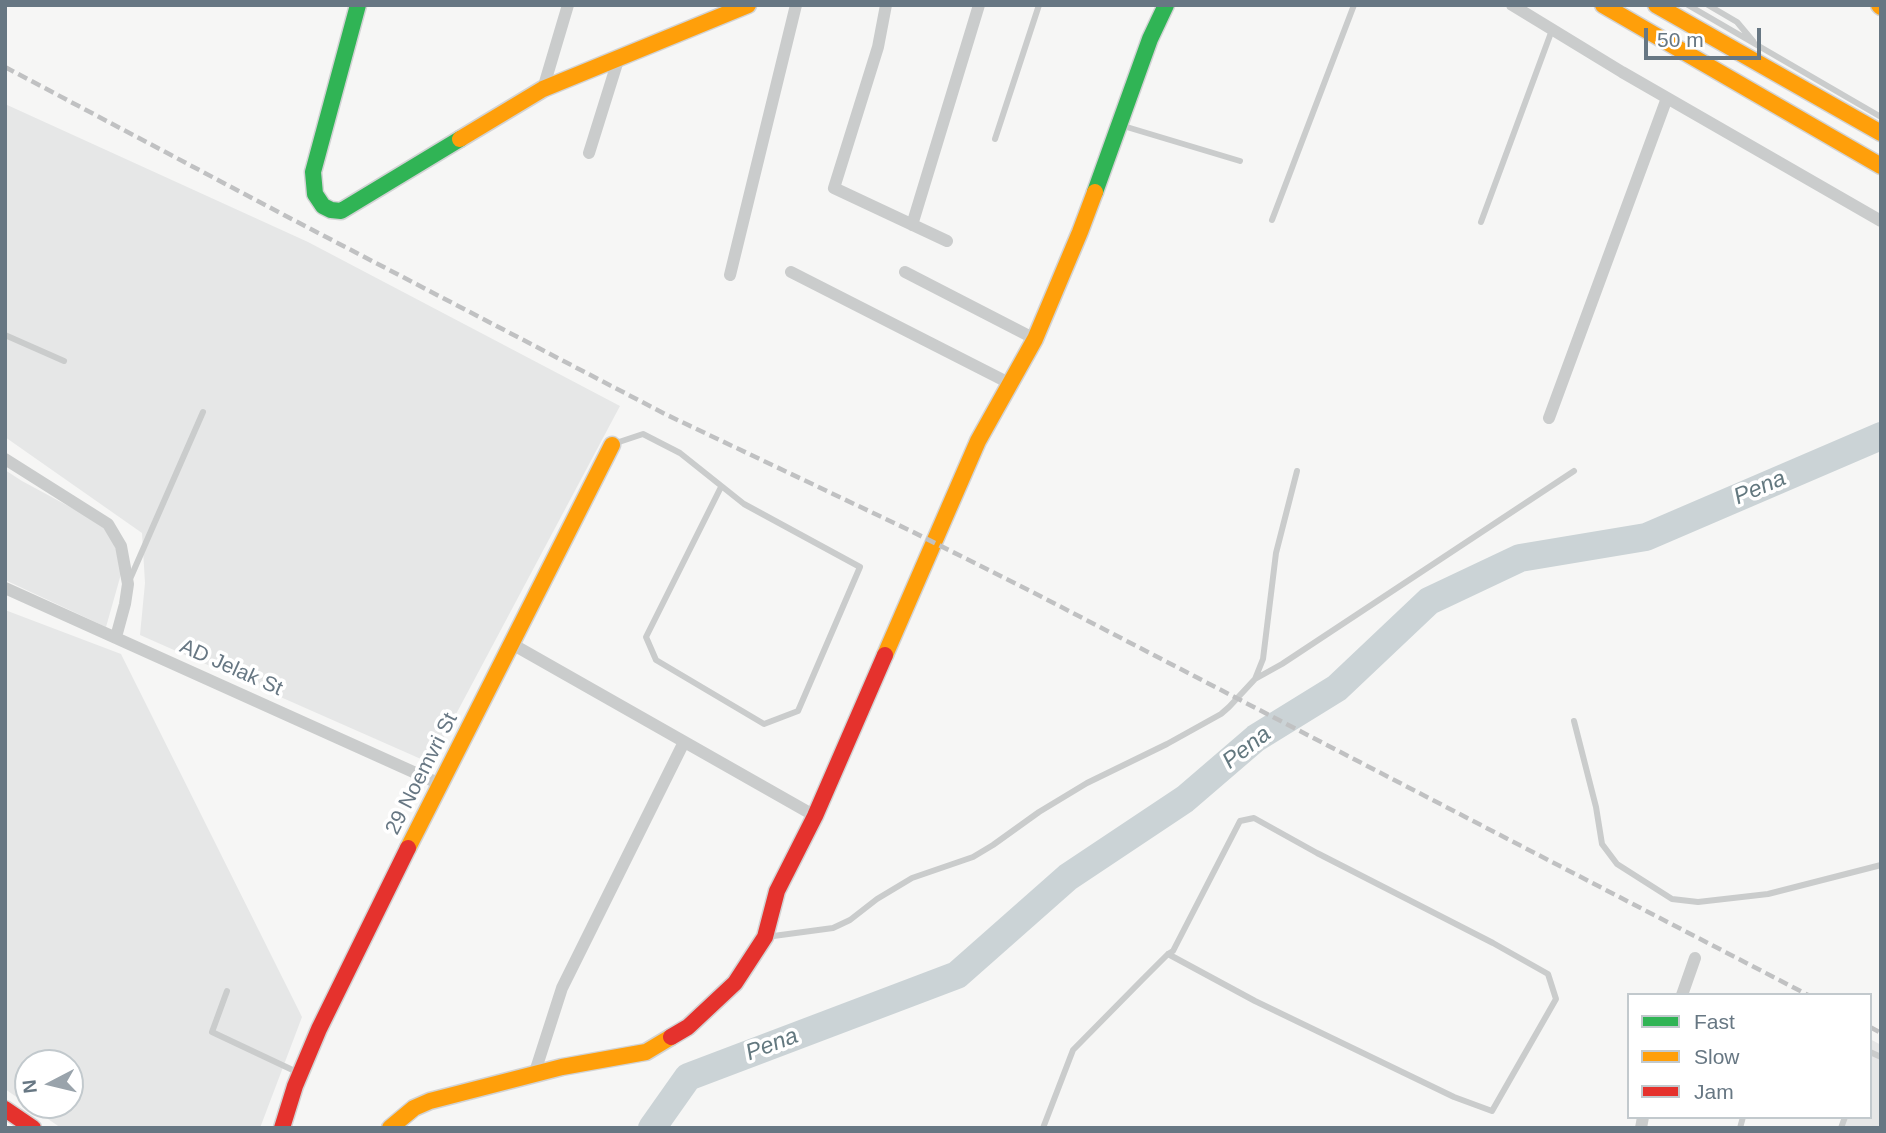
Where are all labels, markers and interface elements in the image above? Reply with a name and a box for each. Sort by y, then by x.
scale bar [1648,14,1765,58]
text: 50 m [1657,28,1704,51]
water label: Pena [1730,465,1790,511]
street label: AD Jelak St [176,634,286,702]
street label: 29 Noemvri St [381,709,463,839]
water label: Pena [1217,721,1277,775]
legend [1627,993,1872,1119]
text: Fast [1694,1010,1735,1033]
water label: Pena [742,1022,802,1068]
text: Slow [1694,1045,1740,1068]
north arrow [14,1049,84,1119]
text: N [18,1078,41,1094]
text: Jam [1694,1080,1734,1103]

